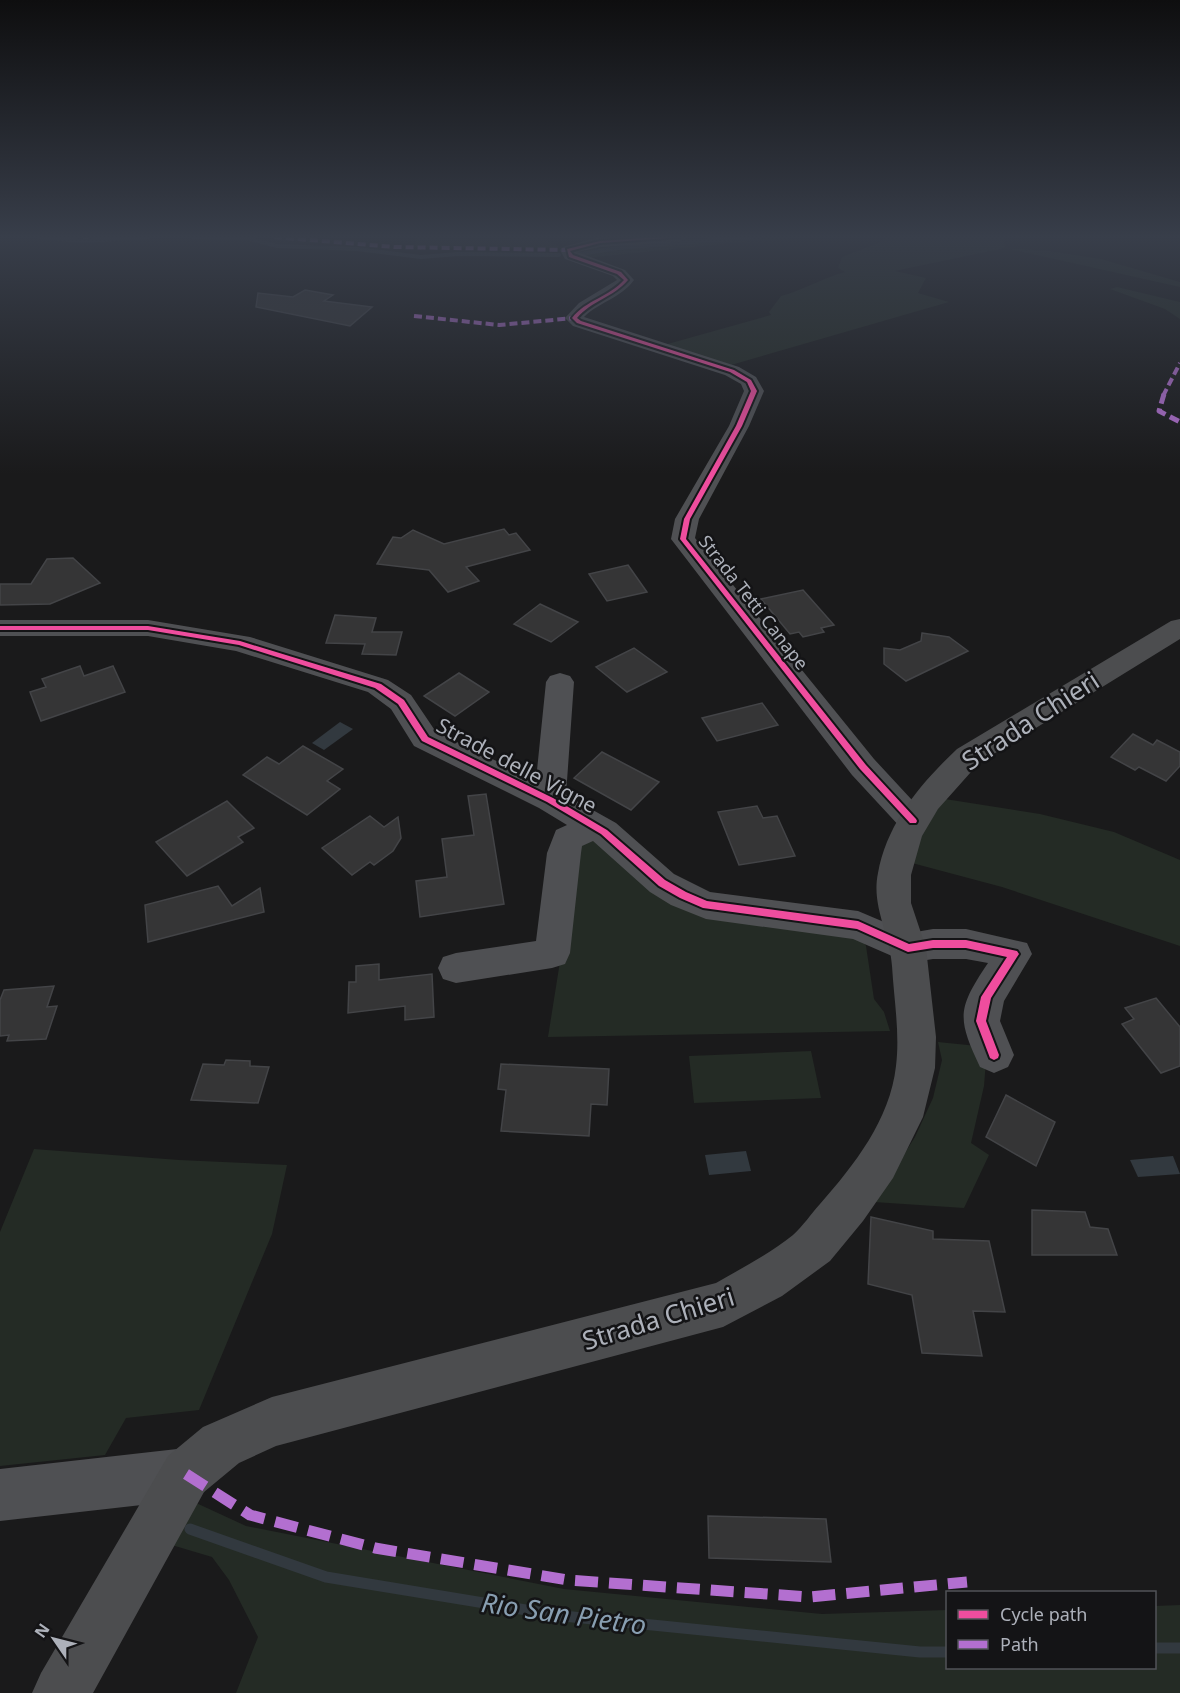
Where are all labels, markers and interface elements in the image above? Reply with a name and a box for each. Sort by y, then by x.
street label: Strada Tetti Canape [694,530,814,674]
street label: Strada Chieri [954,662,1106,778]
street label: Strade delle Vigne [432,711,602,819]
street label: Strada Chieri [578,1278,738,1358]
water label: Rio San Pietro [479,1583,649,1643]
legend [946,1591,1156,1669]
text: Cycle path [1000,1602,1087,1626]
north arrow [24,1609,84,1669]
text: N [29,1619,54,1642]
text: Path [1000,1632,1039,1656]

